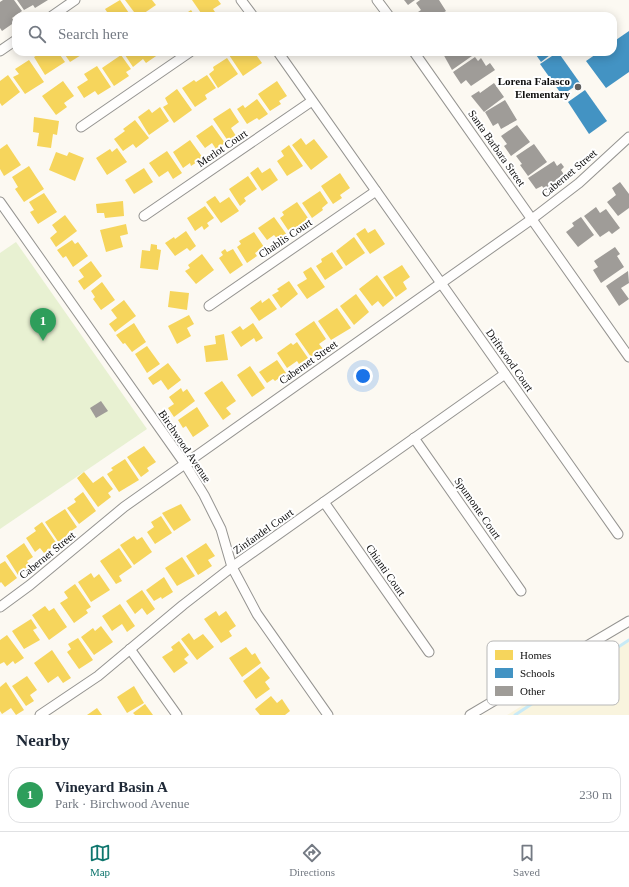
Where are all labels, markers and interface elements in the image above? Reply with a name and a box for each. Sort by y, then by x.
search box [12,12,617,56]
icon: search [26,23,48,45]
text: Search here [58,26,128,42]
place label: Lorena Falasco Elementary [498,75,570,100]
marker: Lorena Falasco Elementary [573,82,583,92]
street label: Santa Barbara Street [466,108,528,188]
street label: Merlot Court [195,127,249,169]
street label: Cabernet Street [539,147,599,199]
street label: Chablis Court [256,216,314,260]
pin: 1 [30,308,56,341]
street label: Driftwood Court [484,326,536,394]
street label: Cabernet Street [277,338,339,386]
your location [353,366,373,386]
street label: Birchwood Avenue [156,408,214,484]
street label: Spumonte Court [452,475,504,541]
street label: Zinfandel Court [231,506,295,556]
street label: Cabernet Street [17,529,77,581]
street label: Chianti Court [364,542,408,598]
legend [487,641,619,705]
text: Homes [520,649,551,661]
text: Schools [520,667,555,679]
text: Other [520,685,545,697]
text: Nearby [16,731,70,750]
text: Vineyard Basin A [55,779,168,795]
text: 1 [27,787,33,802]
text: 230 m [579,787,612,802]
text: Park · Birchwood Avenue [55,796,189,811]
tab: Map [89,842,111,878]
tab: Directions [289,842,335,878]
tab: Saved [513,842,540,878]

